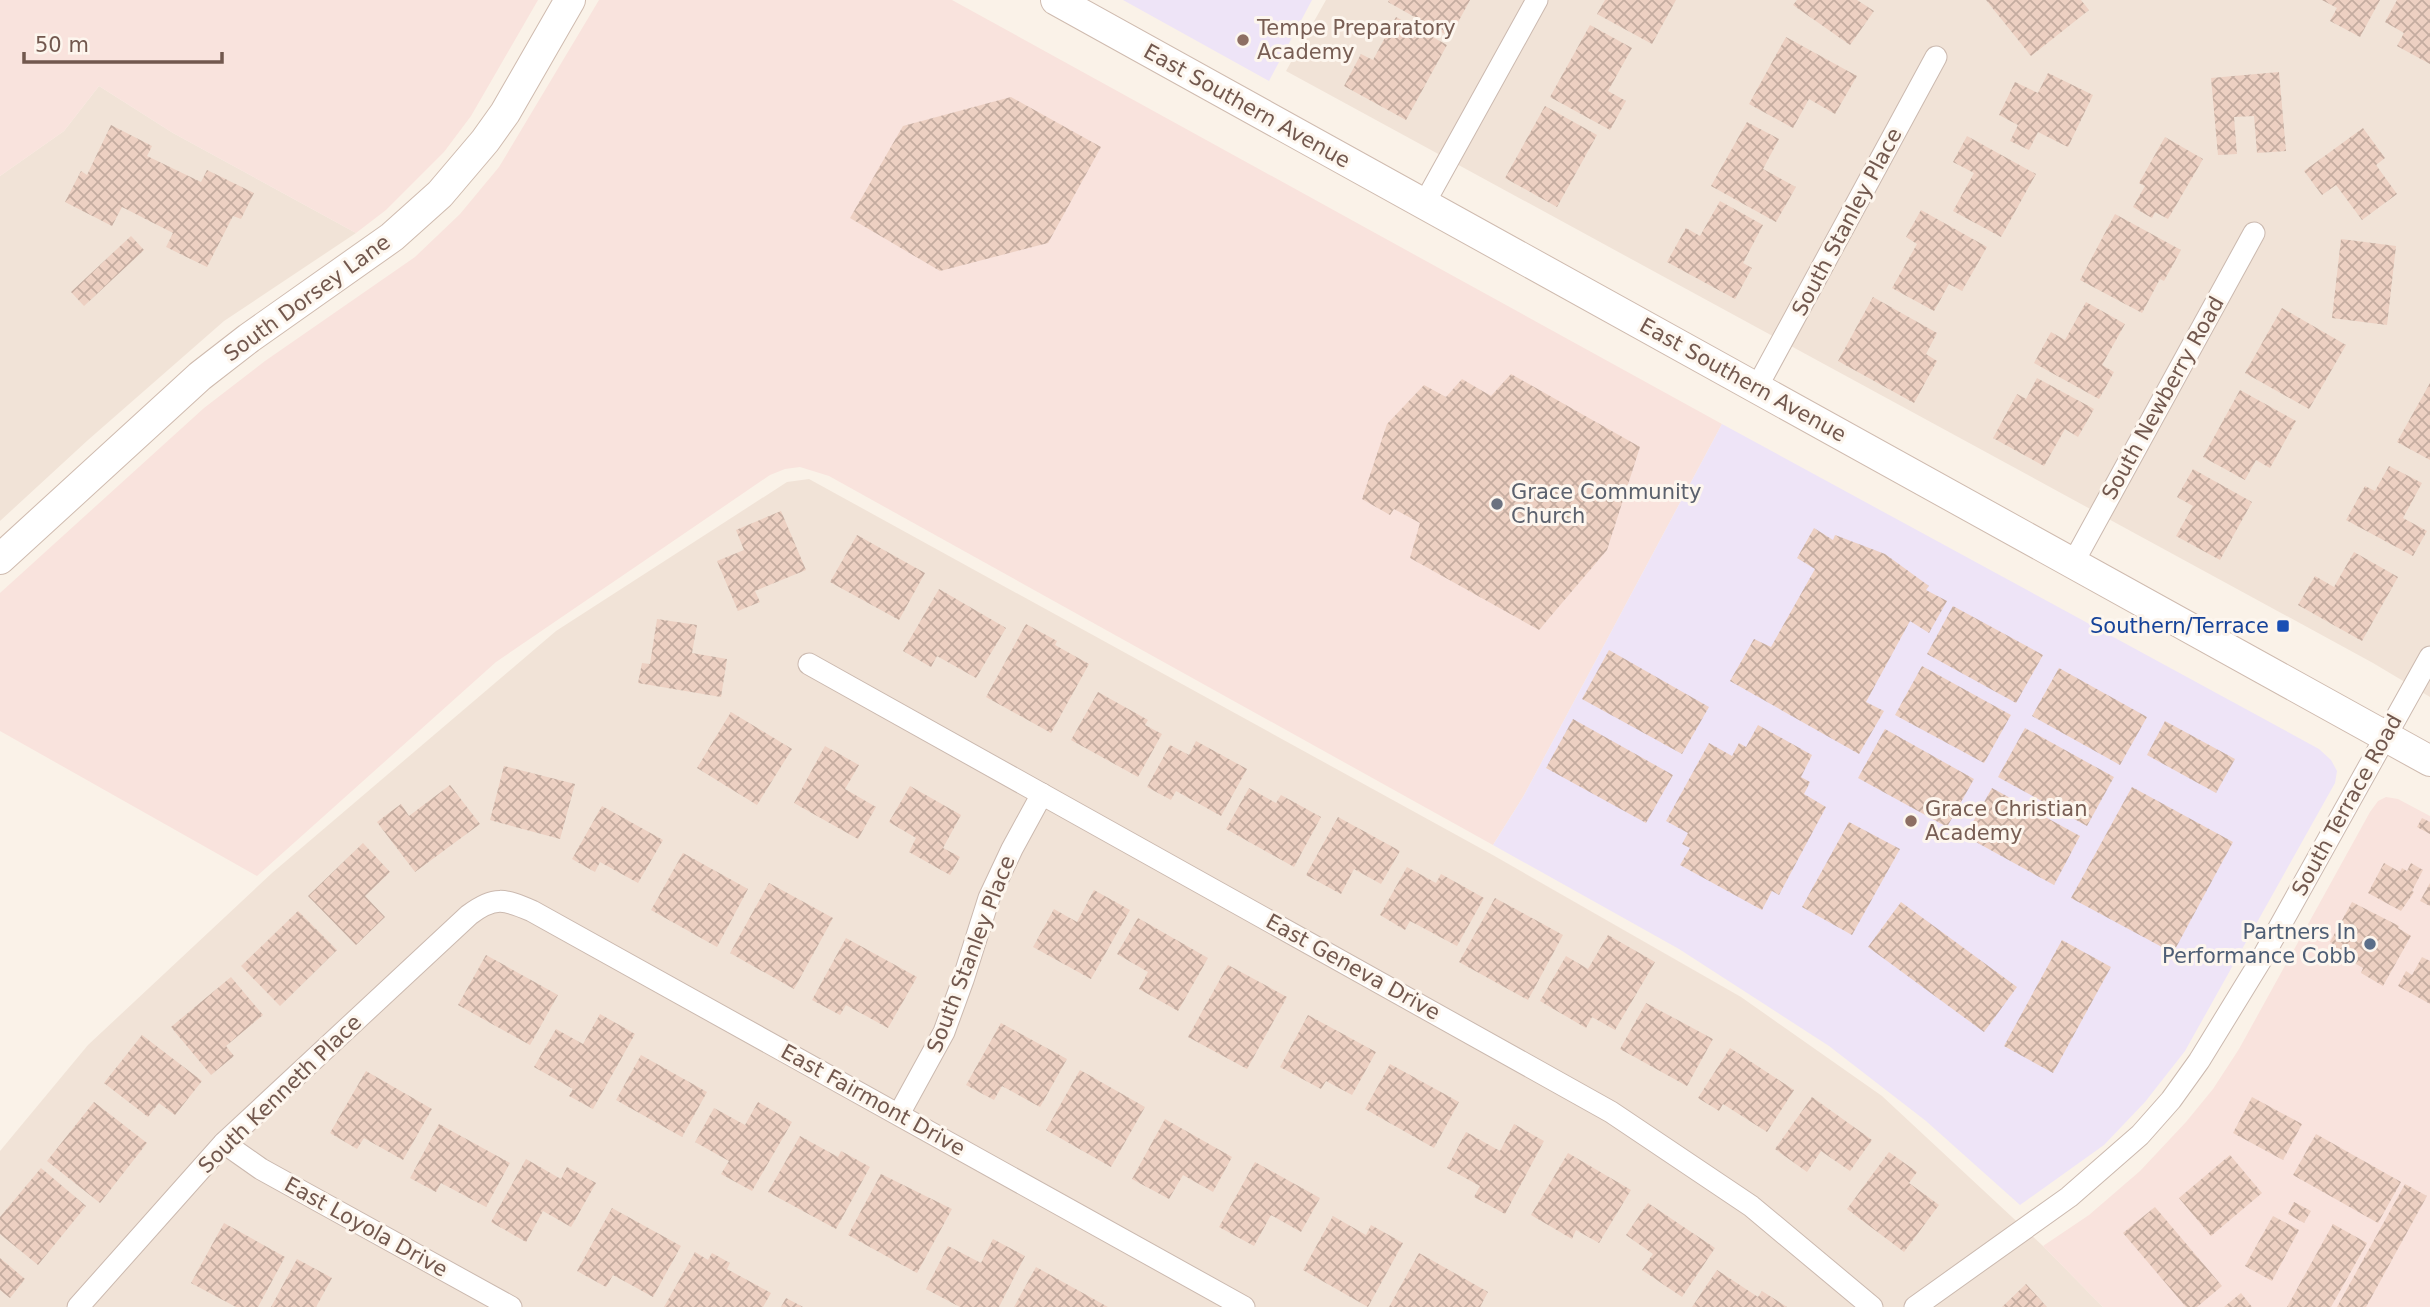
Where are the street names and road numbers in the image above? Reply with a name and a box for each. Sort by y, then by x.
street label: East Southern Avenue [1140,39,1354,173]
street label: South Stanley Place [1787,124,1907,320]
street label: South Dorsey Lane [219,230,395,366]
street label: South Newberry Road [2097,292,2229,504]
street label: East Southern Avenue [1636,313,1850,447]
street label: South Terrace Road [2287,710,2407,900]
street label: South Stanley Place [922,852,1020,1056]
street label: East Geneva Drive [1262,909,1444,1025]
street label: South Kenneth Place [194,1010,366,1178]
street label: East Fairmont Drive [777,1039,969,1161]
street label: East Loyola Drive [280,1172,452,1282]

